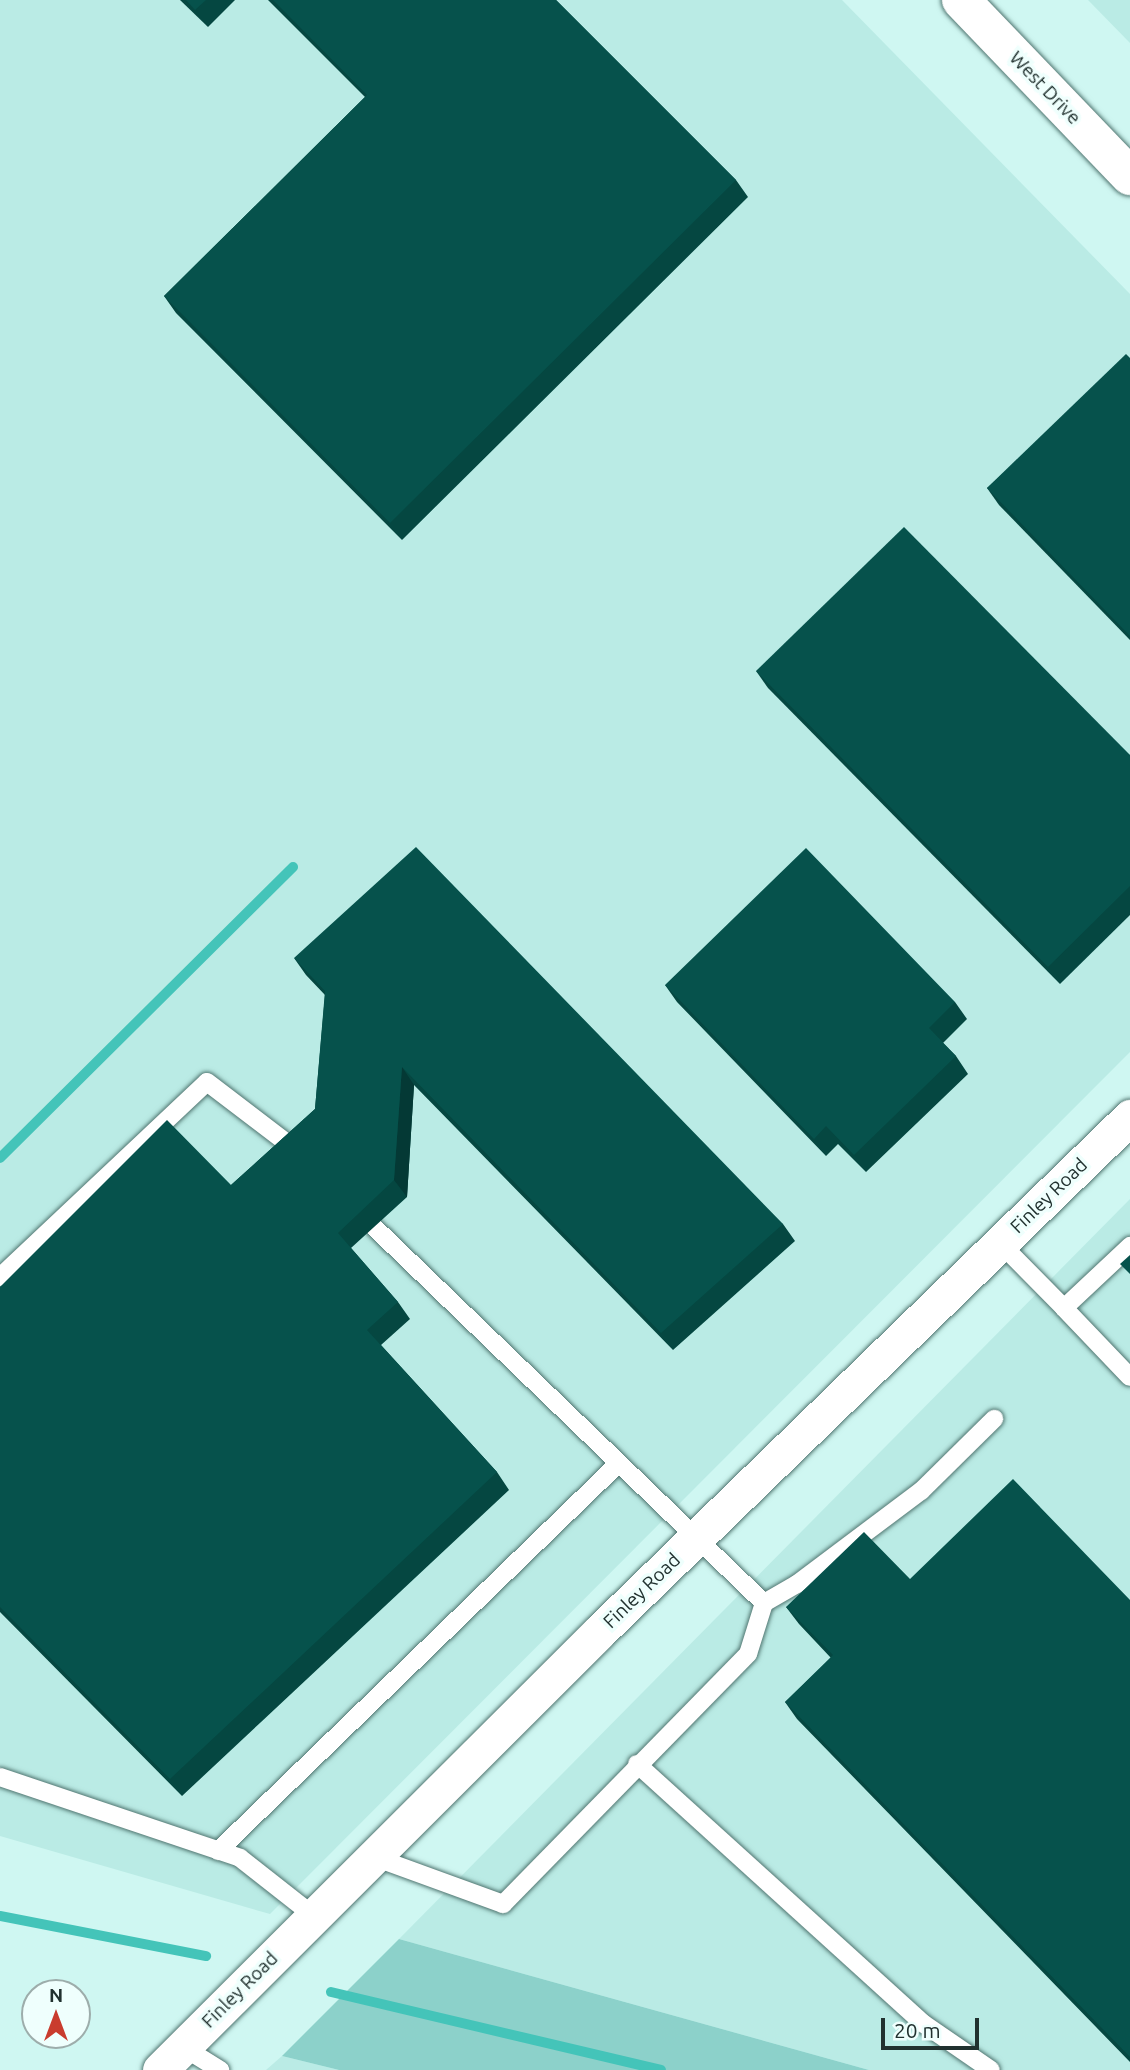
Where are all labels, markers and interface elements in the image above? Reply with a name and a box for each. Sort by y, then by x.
street label: West Drive [1005,47,1085,129]
street label: Finley Road [1006,1154,1092,1238]
street label: Finley Road [599,1549,685,1633]
street label: Finley Road [197,1947,283,2033]
north arrow [21,1979,91,2049]
text: N [49,1984,63,2006]
scale bar [885,2004,983,2048]
text: 20 m [894,2018,941,2042]

